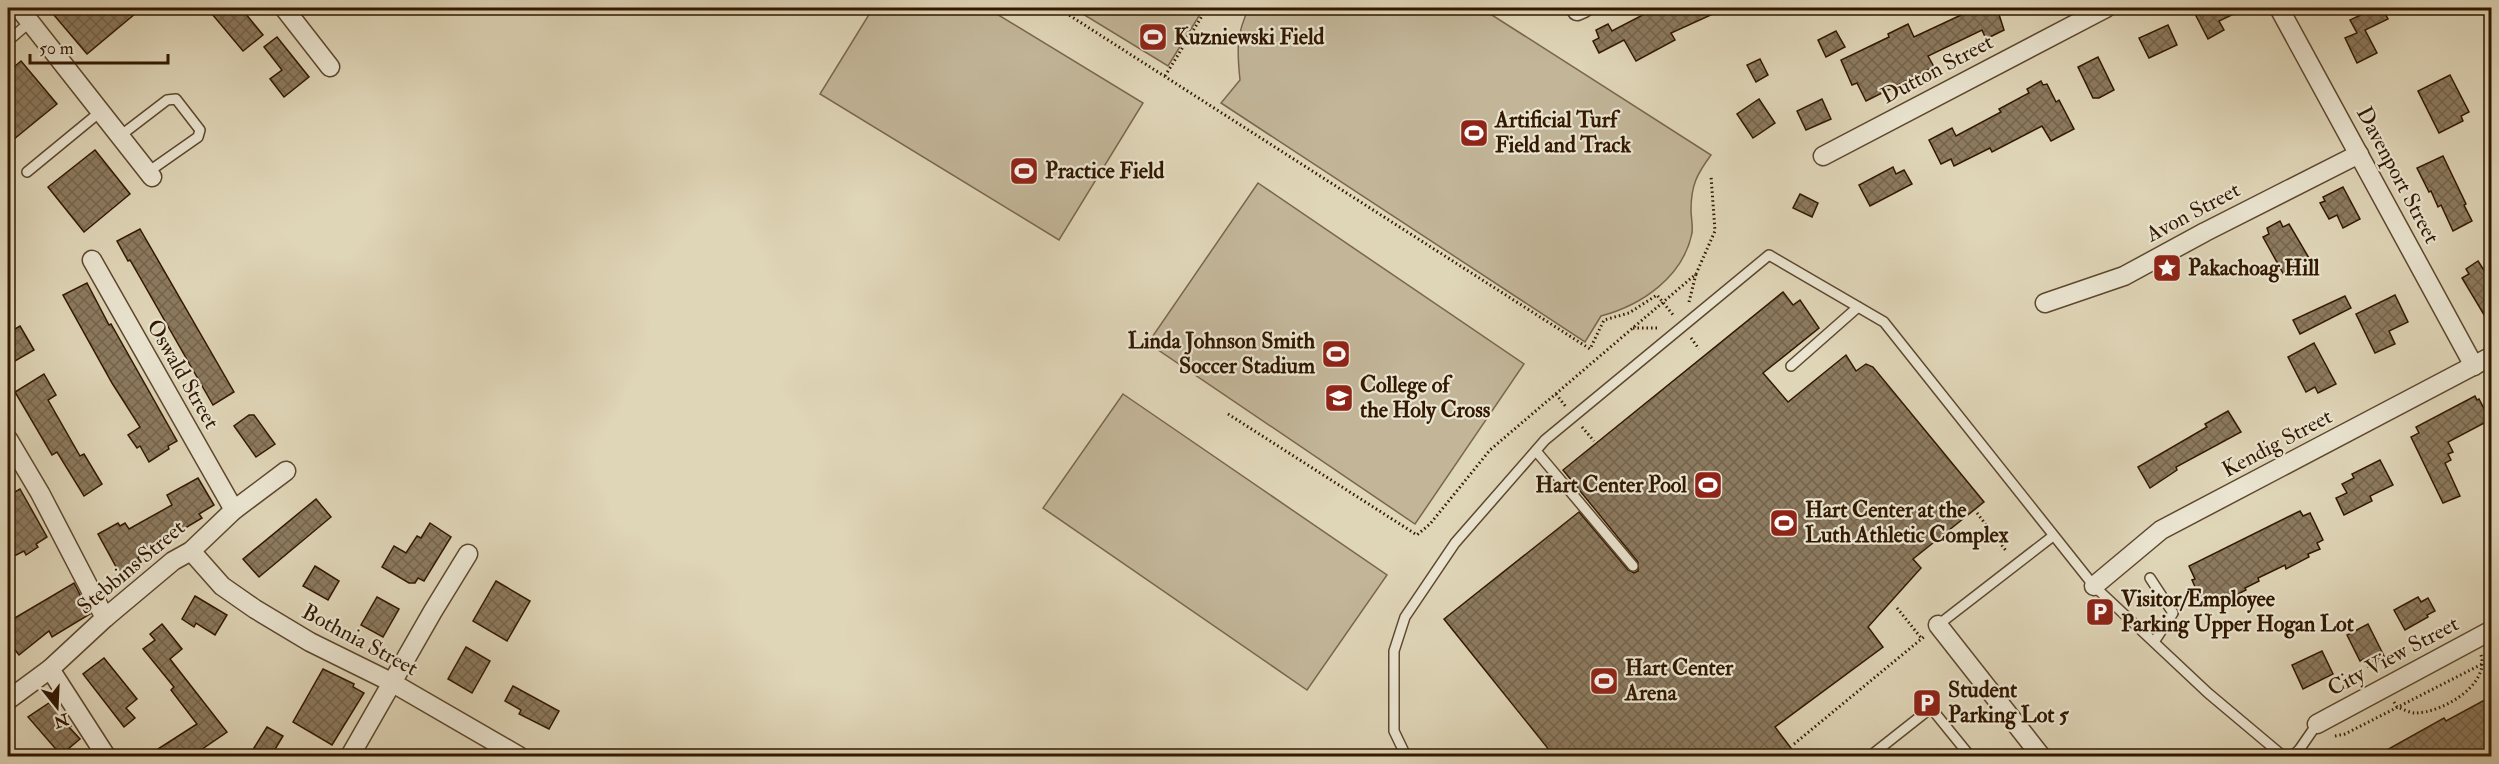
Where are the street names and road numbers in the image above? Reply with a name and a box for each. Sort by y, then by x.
street label: Dutton Street [1876,28,1998,110]
street label: Davenport Street [2349,102,2446,249]
street label: Avon Street [2140,176,2245,249]
street label: Oswald Street [140,314,226,434]
street label: Kendig Street [2217,402,2337,484]
street label: Stebbins Street [71,514,191,620]
street label: Bothnia Street [297,598,423,682]
street label: City View Street [2323,610,2463,702]

